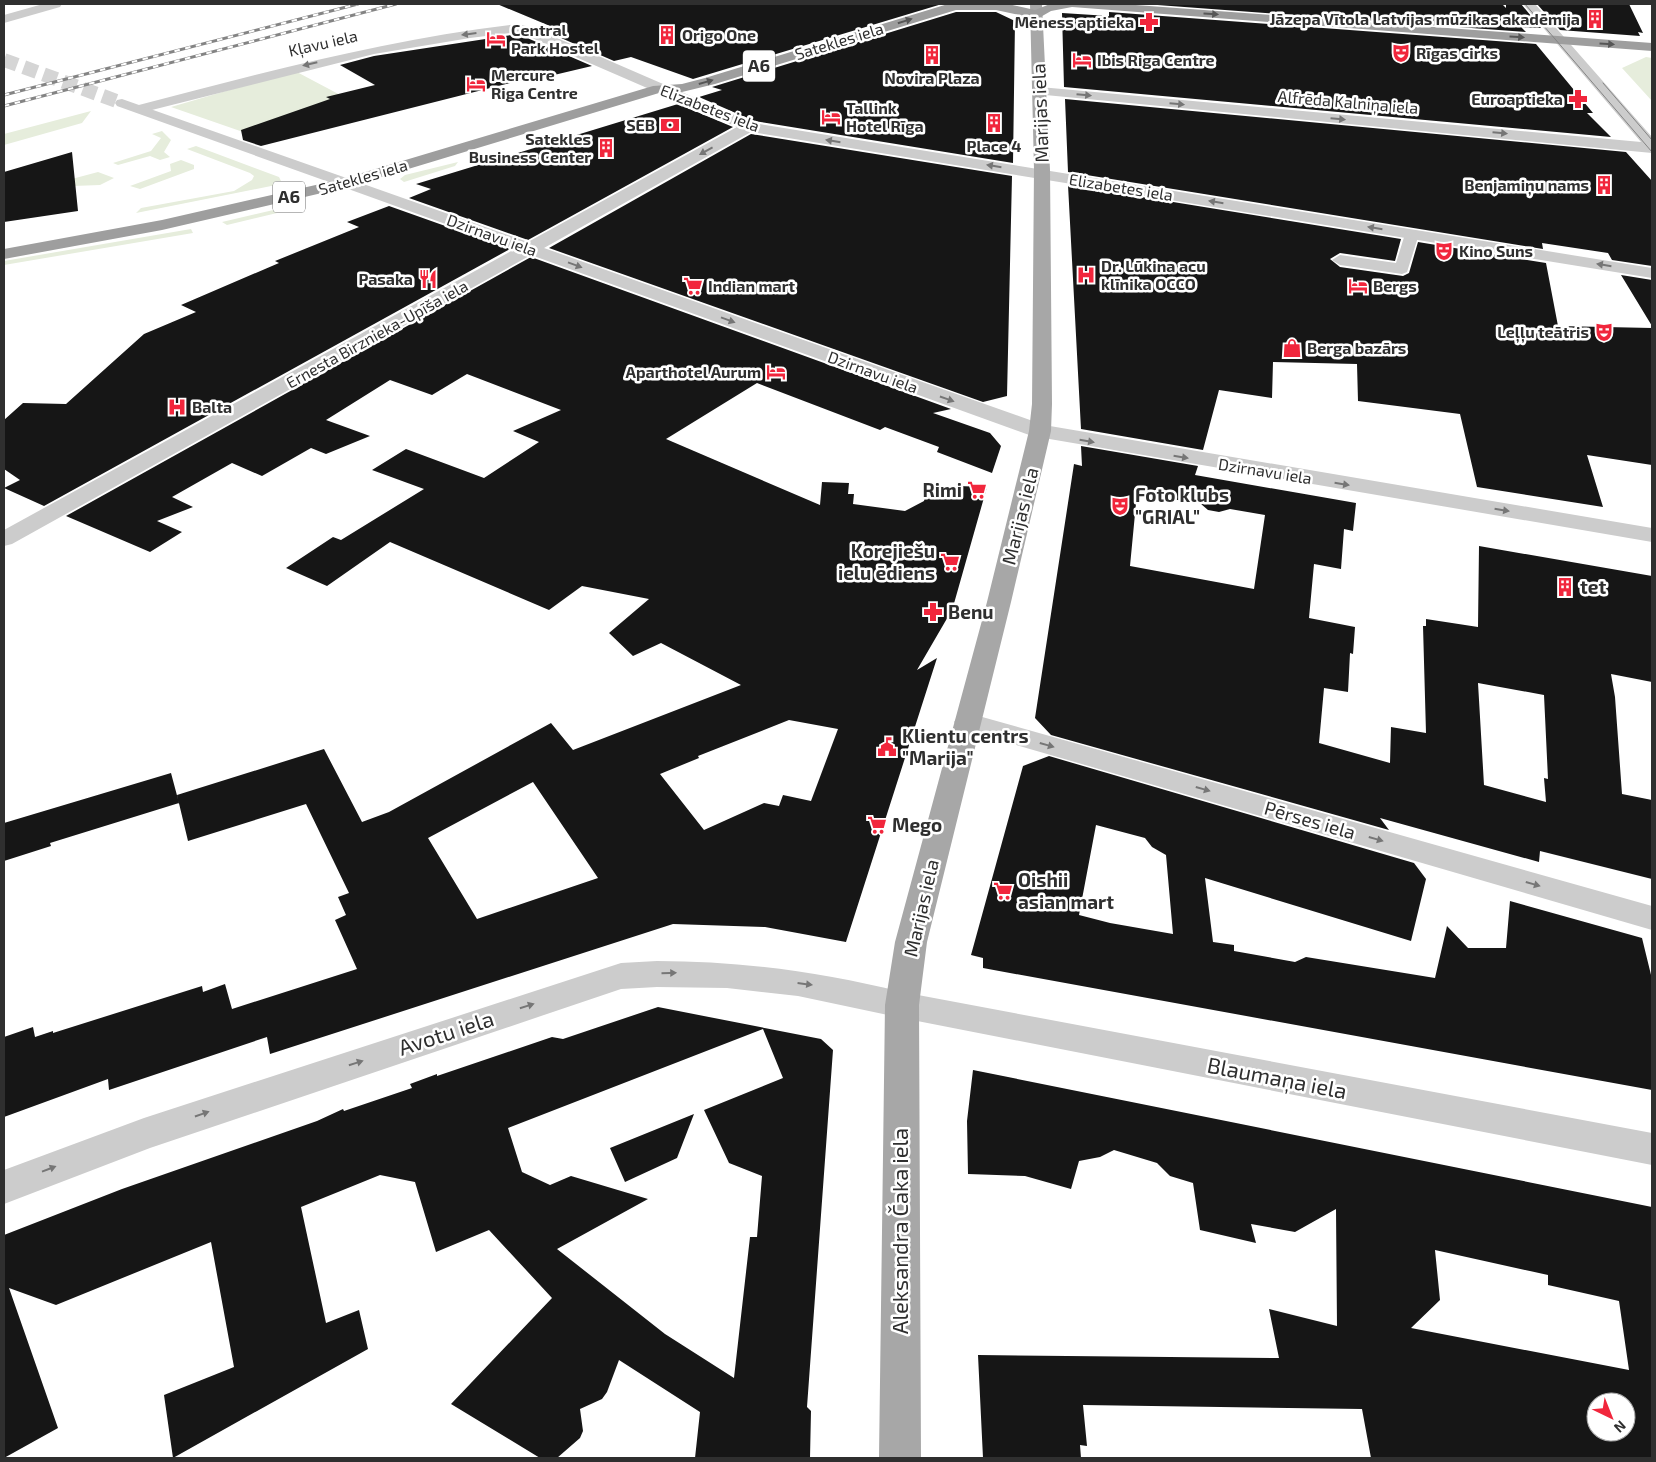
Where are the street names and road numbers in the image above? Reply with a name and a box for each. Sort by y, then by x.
street label: Satekles iela [792,18,885,63]
street label: Kļavu iela [287,25,360,62]
road number: A6 [743,50,775,82]
street label: Marijas iela [1026,63,1053,163]
street label: Elizabetes iela [658,80,763,135]
street label: Alfrēda Kalniņa iela [1277,86,1419,119]
street label: Satekles iela [316,155,410,198]
street label: Elizabetes iela [1068,169,1174,204]
road number: A6 [273,182,305,212]
street label: Dzirnavu iela [445,209,540,260]
street label: Ernesta Birznieka-Upīša iela [283,276,471,392]
street label: Dzirnavu iela [826,346,921,397]
street label: Dzirnavu iela [1217,454,1313,487]
street label: Marijas iela [996,465,1043,567]
street label: Pērses iela [1262,796,1358,843]
street label: Marijas iela [898,857,943,959]
street label: Avotu iela [395,1004,497,1060]
street label: Blaumaņa iela [1205,1051,1349,1105]
street label: Aleksandra Čaka iela [886,1128,912,1334]

